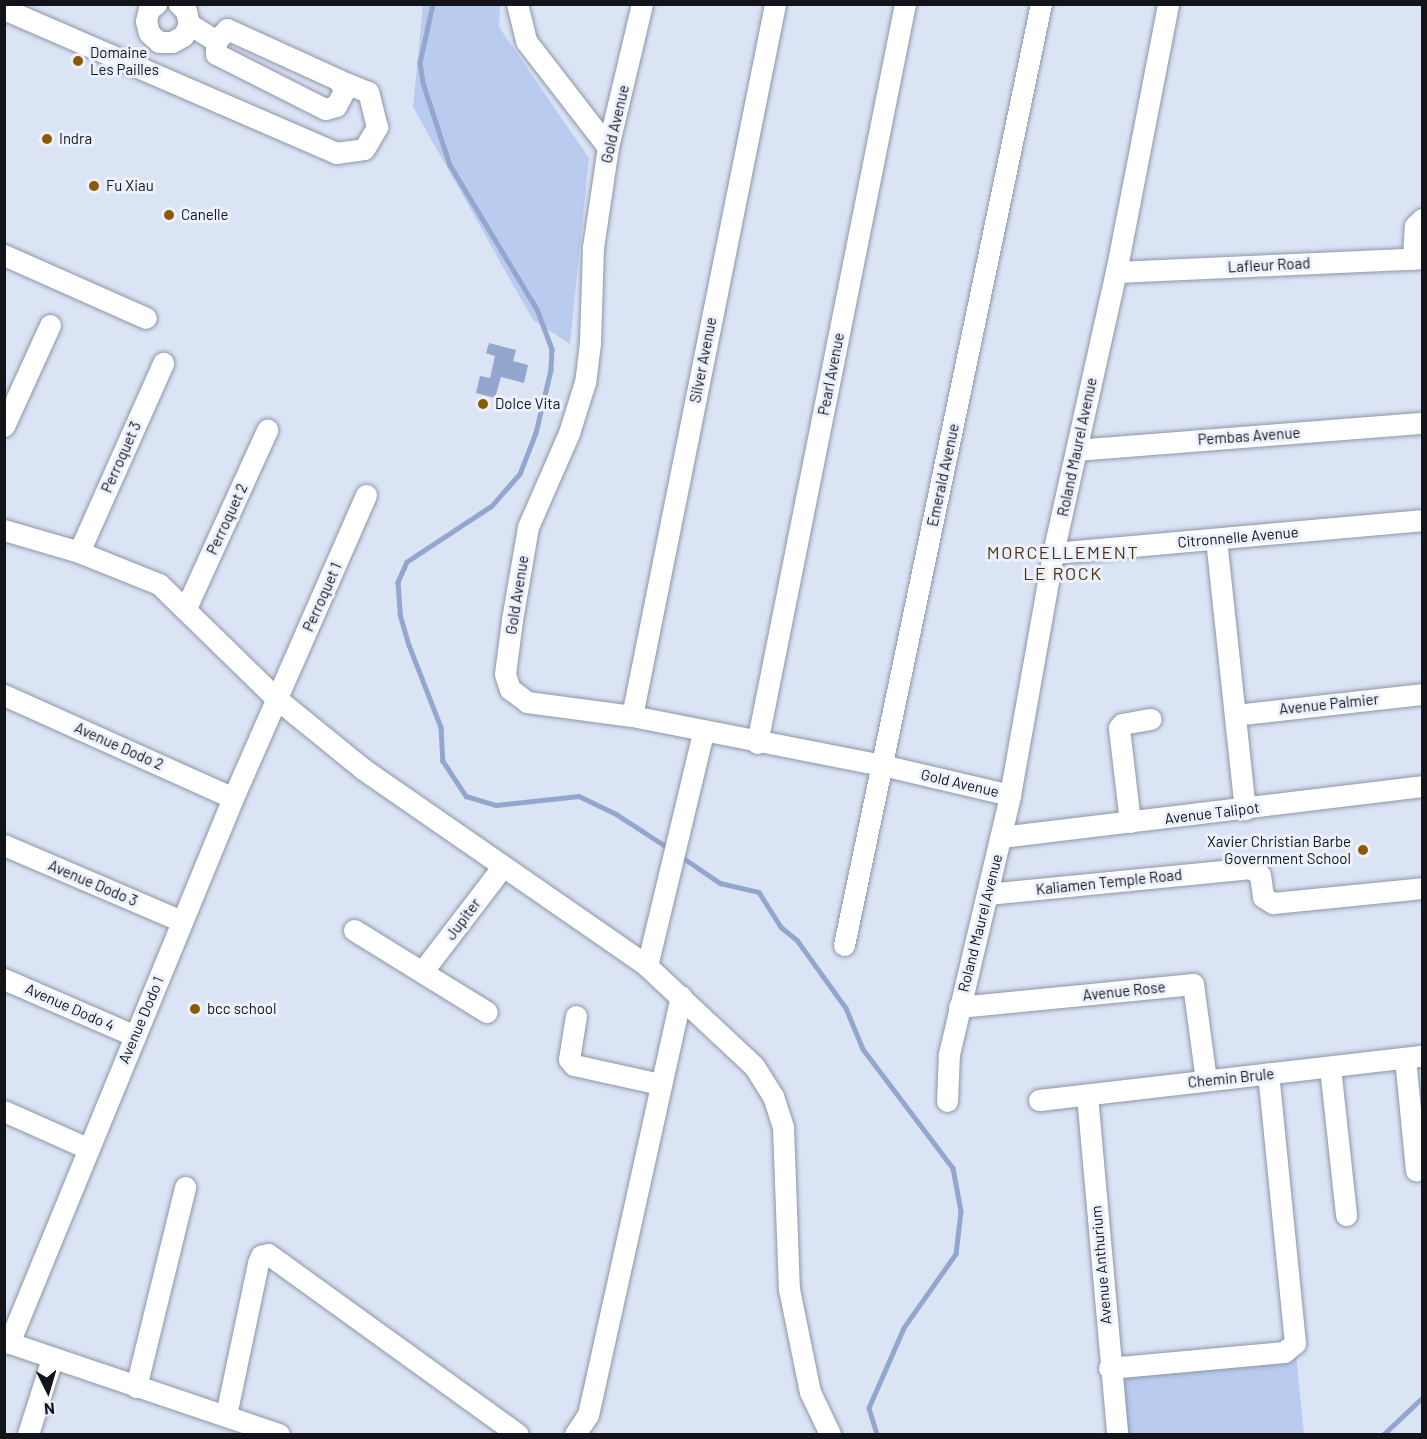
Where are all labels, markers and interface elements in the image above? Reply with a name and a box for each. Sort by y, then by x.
place label: Domaine Les Pailles [90,43,159,78]
marker: Domaine Les Pailles [71,54,85,68]
street label: Gold Avenue [597,83,633,165]
place label: Indra [59,130,92,148]
marker: Indra [40,132,54,146]
place label: Fu Xiau [106,177,154,195]
marker: Fu Xiau [87,179,101,193]
place label: Canelle [181,206,229,224]
marker: Canelle [162,208,176,222]
street label: Lafleur Road [1227,254,1311,276]
street label: Silver Avenue [686,316,720,404]
street label: Pearl Avenue [814,331,848,417]
street label: Roland Maurel Avenue [1053,376,1101,518]
place label: Dolce Vita [495,395,560,413]
marker: Dolce Vita [476,397,490,411]
street label: Perroquet 3 [97,419,145,495]
street label: Emerald Avenue [923,422,963,528]
street label: Pembas Avenue [1197,423,1301,449]
street label: Perroquet 2 [203,481,251,557]
street label: Citronnelle Avenue [1177,523,1299,551]
district label: MORCELLEMENT LE ROCK [987,542,1139,584]
street label: Gold Avenue [502,554,532,636]
street label: Perroquet 1 [299,560,345,634]
street label: Avenue Palmier [1278,690,1380,718]
street label: Avenue Dodo 2 [72,718,166,774]
street label: Gold Avenue [919,765,1001,801]
street label: Avenue Talipot [1163,798,1261,828]
place label: Xavier Christian Barbe Government School [1207,832,1351,867]
marker: Xavier Christian Barbe Government School [1356,843,1370,857]
street label: Roland Maurel Avenue [954,852,1006,994]
street label: Avenue Dodo 3 [46,856,140,910]
street label: Kaliamen Temple Road [1035,865,1183,899]
street label: Jupiter [442,895,484,943]
street label: Avenue Dodo 1 [115,974,167,1066]
street label: Avenue Rose [1082,978,1166,1004]
street label: Avenue Dodo 4 [23,979,117,1035]
place label: bcc school [207,1000,276,1018]
marker: bcc school [188,1002,202,1016]
street label: Chemin Brule [1187,1065,1275,1091]
street label: Avenue Anthurium [1087,1205,1115,1325]
north arrow [18,1361,78,1421]
text: N [43,1400,56,1419]

